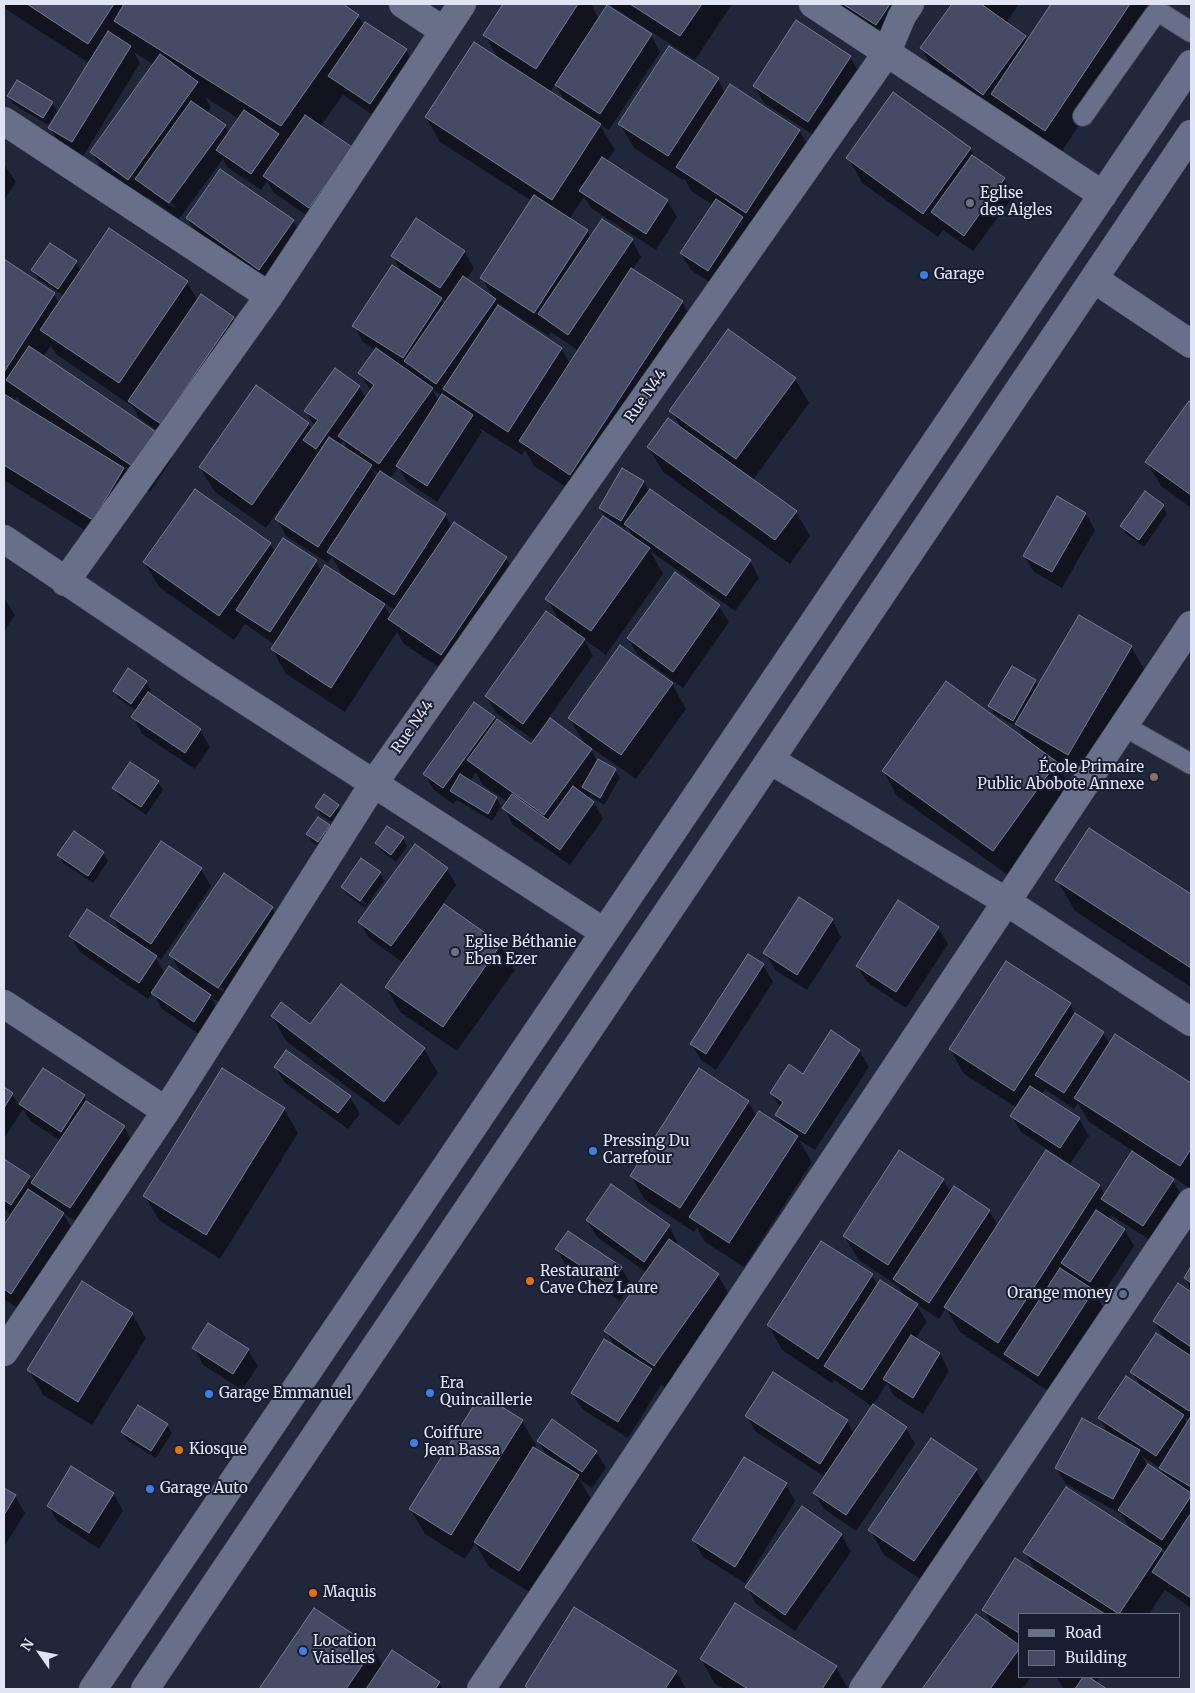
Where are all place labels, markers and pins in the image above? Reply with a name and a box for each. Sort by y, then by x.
place label: Eglise des Aigles [980,185,1052,220]
marker: Eglise des Aigles [964,197,976,209]
place label: Garage [934,266,984,284]
marker: Garage [918,269,930,281]
place label: École Primaire Public Abobote Annexe [977,759,1144,794]
marker: École Primaire Public Abobote Annexe [1148,771,1160,783]
place label: Eglise Béthanie Eben Ezer [465,934,576,969]
marker: Eglise Béthanie Eben Ezer [449,946,461,958]
place label: Pressing Du Carrefour [603,1133,690,1168]
marker: Pressing Du Carrefour [587,1145,599,1157]
place label: Restaurant Cave Chez Laure [540,1263,658,1298]
marker: Restaurant Cave Chez Laure [524,1275,536,1287]
place label: Orange money [1007,1285,1113,1303]
marker: Orange money [1117,1288,1129,1300]
place label: Era Quincaillerie [440,1375,532,1410]
place label: Garage Emmanuel [219,1385,352,1403]
marker: Era Quincaillerie [424,1387,436,1399]
marker: Garage Emmanuel [203,1388,215,1400]
place label: Coiffure Jean Bassa [424,1425,500,1460]
marker: Coiffure Jean Bassa [408,1437,420,1449]
place label: Kiosque [189,1441,247,1459]
marker: Kiosque [173,1444,185,1456]
place label: Garage Auto [160,1480,248,1498]
marker: Garage Auto [144,1483,156,1495]
place label: Maquis [323,1584,376,1602]
marker: Maquis [307,1587,319,1599]
place label: Location Vaiselles [313,1633,377,1668]
marker: Location Vaiselles [297,1645,309,1657]

